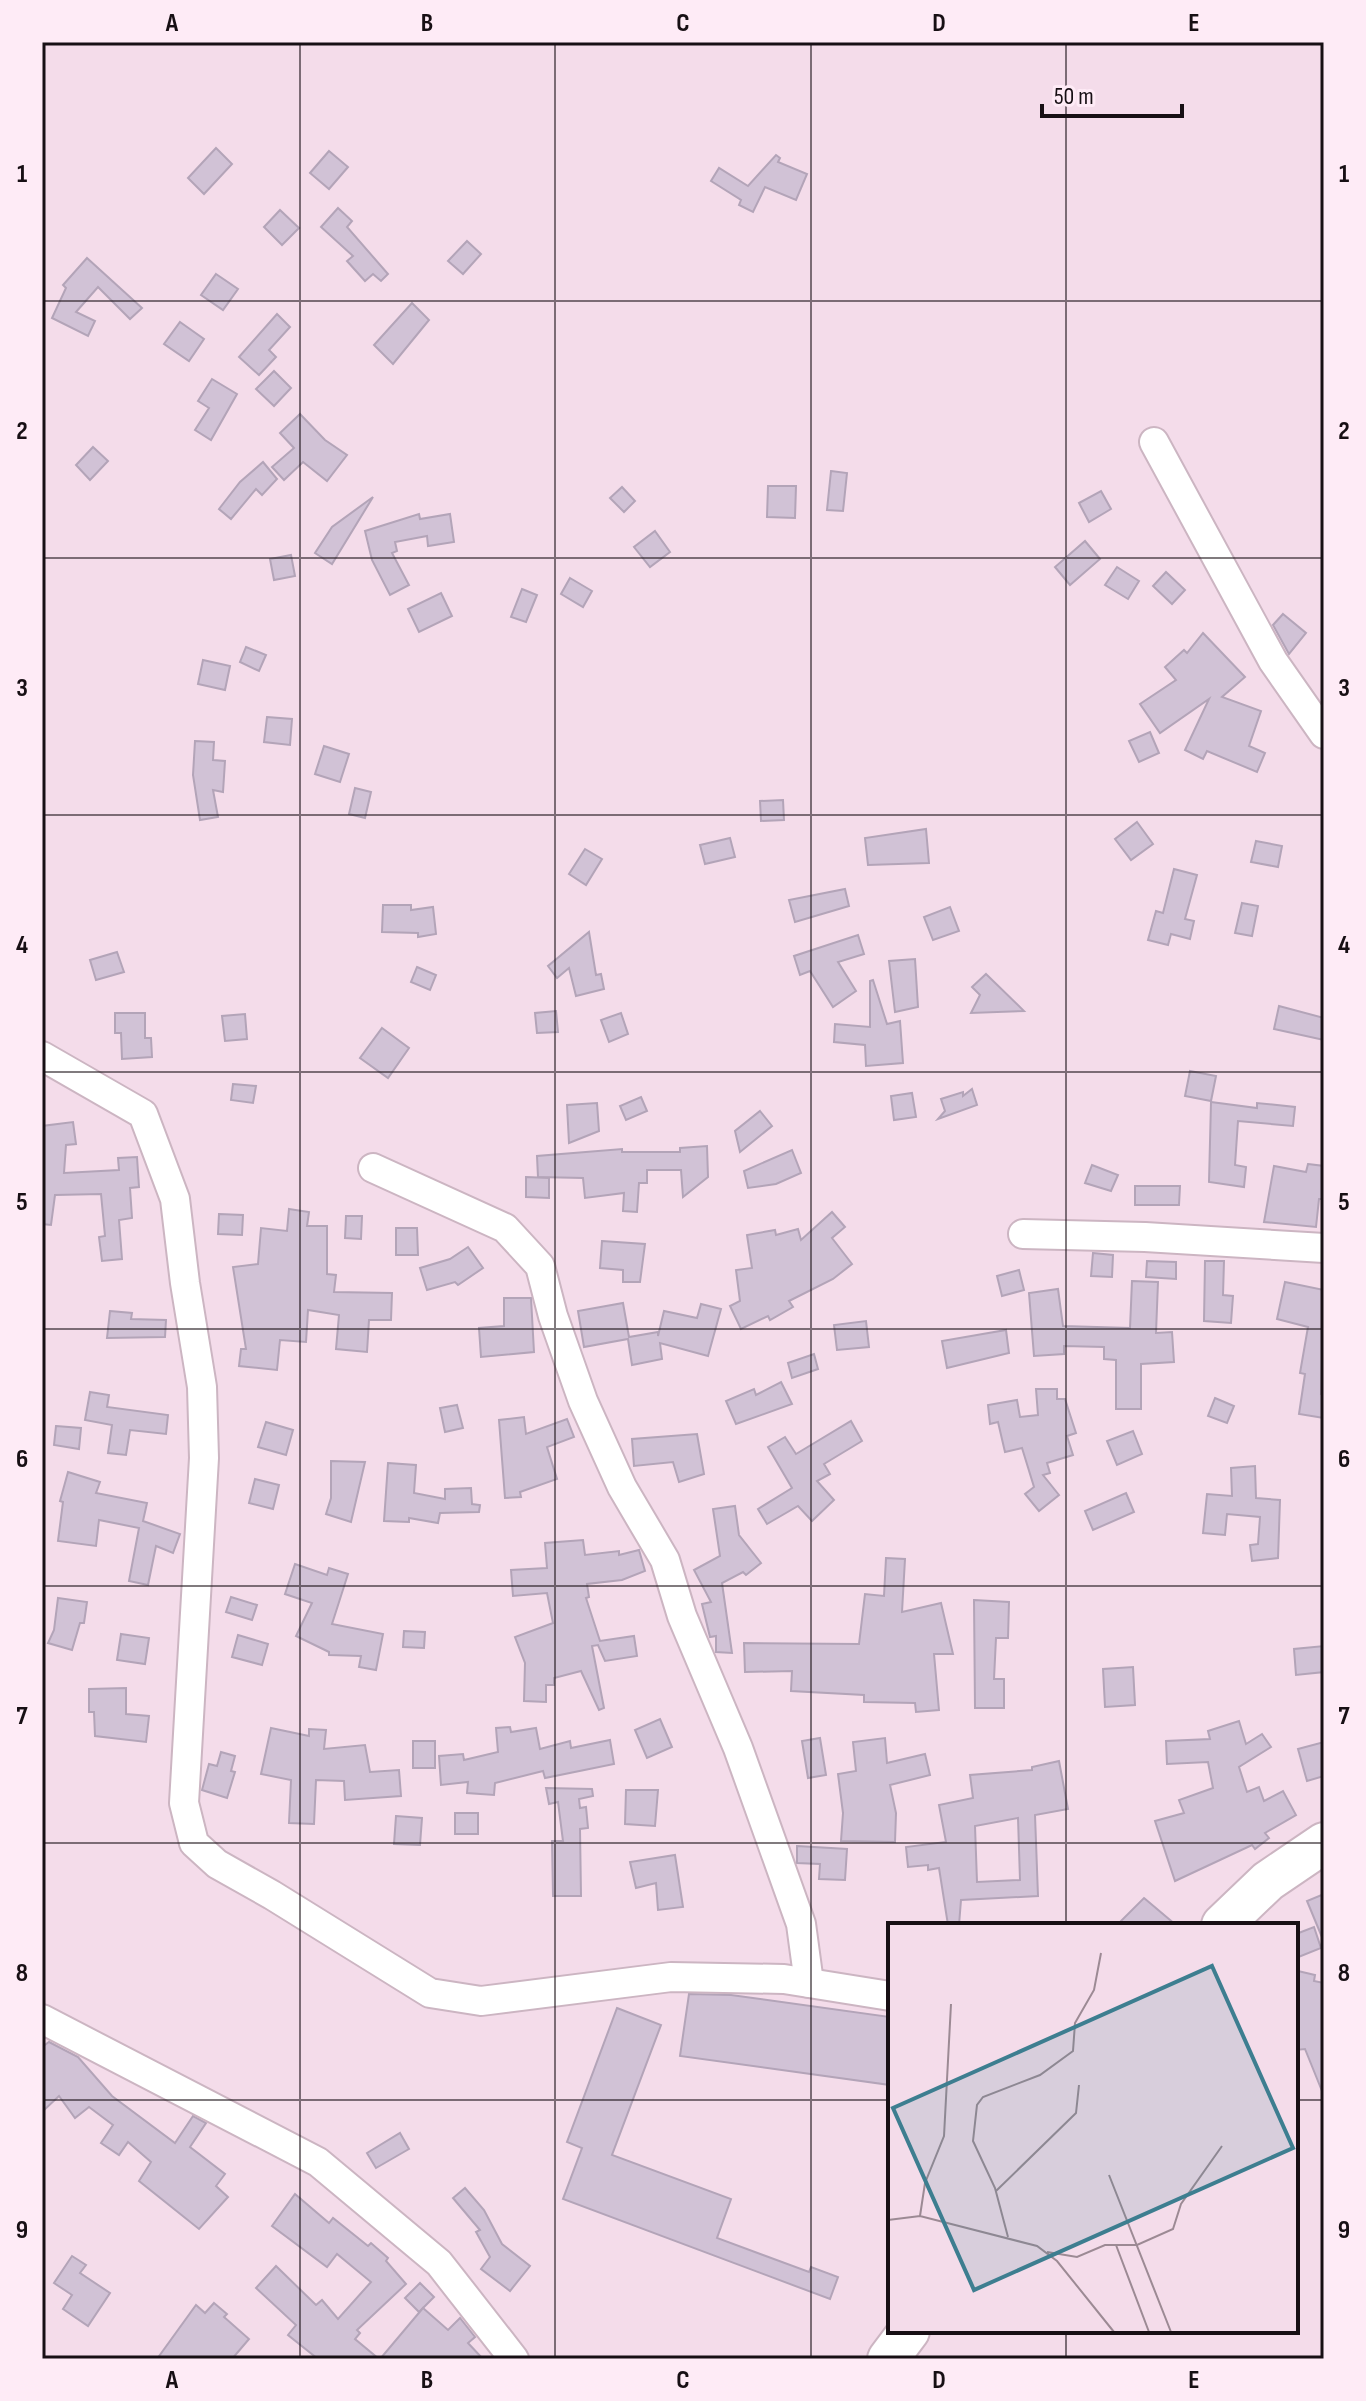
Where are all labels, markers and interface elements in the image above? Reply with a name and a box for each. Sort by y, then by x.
text: A [165,8,179,39]
text: B [421,8,433,39]
text: C [676,8,690,39]
text: D [932,8,946,39]
text: E [1188,8,1200,39]
scale bar [1042,68,1182,118]
text: 50 m [1054,82,1094,111]
text: 1 [17,159,27,190]
text: 1 [1339,159,1349,190]
text: 2 [16,416,28,447]
text: 2 [1338,416,1350,447]
text: 3 [16,673,28,704]
text: 3 [1338,673,1350,704]
text: 4 [16,930,28,961]
text: 4 [1338,930,1350,961]
text: 5 [16,1187,28,1218]
text: 5 [1338,1187,1350,1218]
text: 6 [16,1444,28,1475]
text: 6 [1338,1444,1350,1475]
text: 7 [16,1701,28,1732]
text: 7 [1338,1701,1350,1732]
inset map [888,1923,1298,2333]
text: 8 [16,1958,28,1989]
text: 8 [1338,1958,1350,1989]
text: 9 [16,2215,28,2246]
text: 9 [1338,2215,1350,2246]
text: A [165,2365,179,2396]
text: B [421,2365,433,2396]
text: C [676,2365,690,2396]
text: D [932,2365,946,2396]
text: E [1188,2365,1200,2396]

